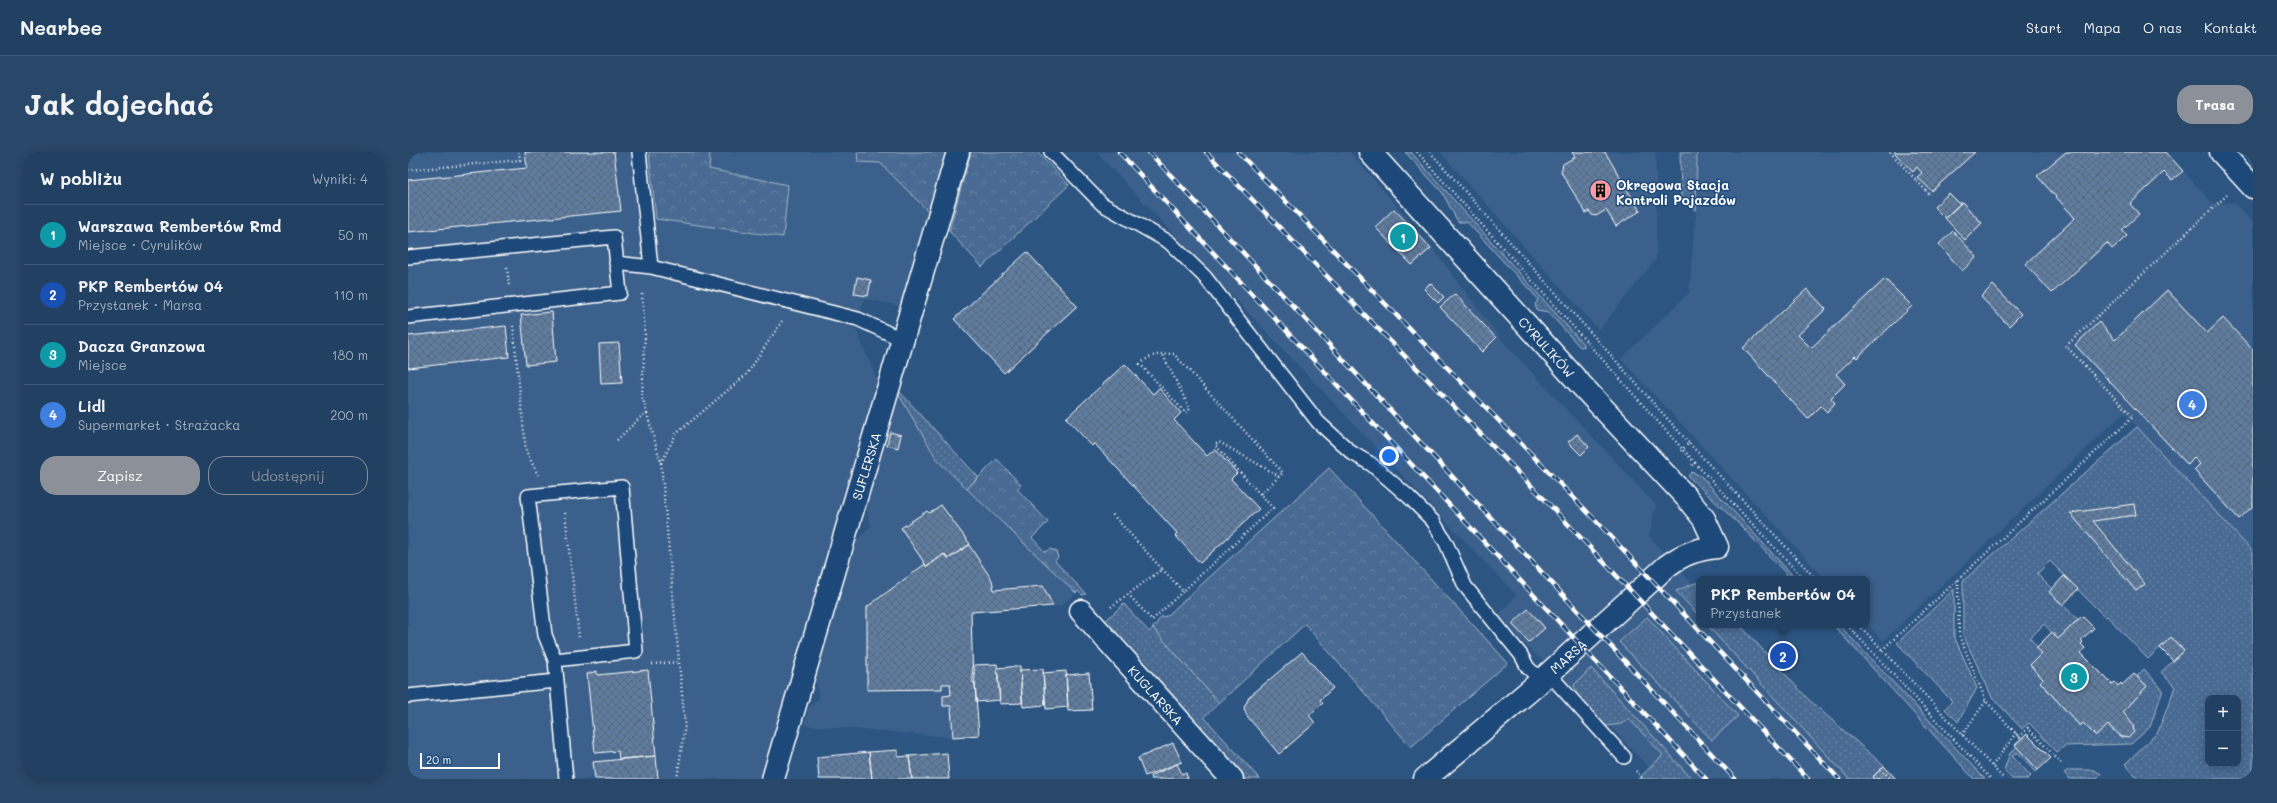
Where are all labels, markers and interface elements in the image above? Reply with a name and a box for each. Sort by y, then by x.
text: Nearbee [20,15,102,40]
text: Start [2026,18,2062,37]
text: Mapa [2084,18,2121,37]
text: O nas [2143,18,2182,37]
text: Kontakt [2204,18,2257,37]
button: Trasa [2177,85,2253,124]
text: Jak dojechać [24,86,214,122]
text: W pobliżu [40,167,122,189]
text: Wyniki: 4 [312,170,368,187]
place label: Okręgowa Stacja Kontroli Pojazdów [1616,176,1736,208]
building icon: Okręgowa Stacja Kontroli Pojazdów [1587,178,1613,204]
text: Warszawa Rembertów Rmd [78,216,281,236]
pin: 1 [1390,222,1416,252]
text: 1 [50,226,56,243]
text: 50 m [338,226,368,243]
text: Miejsce · Cyrulików [78,236,202,253]
text: PKP Rembertów 04 [78,276,223,296]
text: 2 [49,286,57,303]
text: 110 m [334,286,368,303]
text: Przystanek · Marsa [78,296,202,313]
street label: CYRULIKÓW [1515,313,1579,381]
text: Dacza Granzowa [78,336,206,356]
text: 3 [49,346,57,363]
text: 180 m [332,346,368,363]
text: Miejsce [78,356,127,373]
pin: 4 [2179,389,2205,419]
text: Lidl [78,396,105,416]
text: 4 [49,406,57,423]
text: 200 m [330,406,368,423]
text: Supermarket · Strażacka [78,416,240,433]
street label: SUFLERSKA [848,430,884,502]
your location [1379,446,1399,466]
button: Zapisz [40,456,200,495]
button: Udostępnij [208,456,368,495]
popup [1696,576,1870,628]
text: PKP Rembertów 04 [1710,584,1856,604]
text: Przystanek [1710,604,1781,621]
street label: MARSA [1546,635,1590,677]
pin: 2 [1770,641,1796,671]
street label: KUGLARSKA [1125,662,1187,728]
pin: 3 [2061,662,2087,692]
map controls [2205,695,2241,767]
button: + [2205,695,2241,731]
button: − [2205,731,2241,767]
scale bar [420,751,500,770]
text: 20 m [426,752,451,767]

